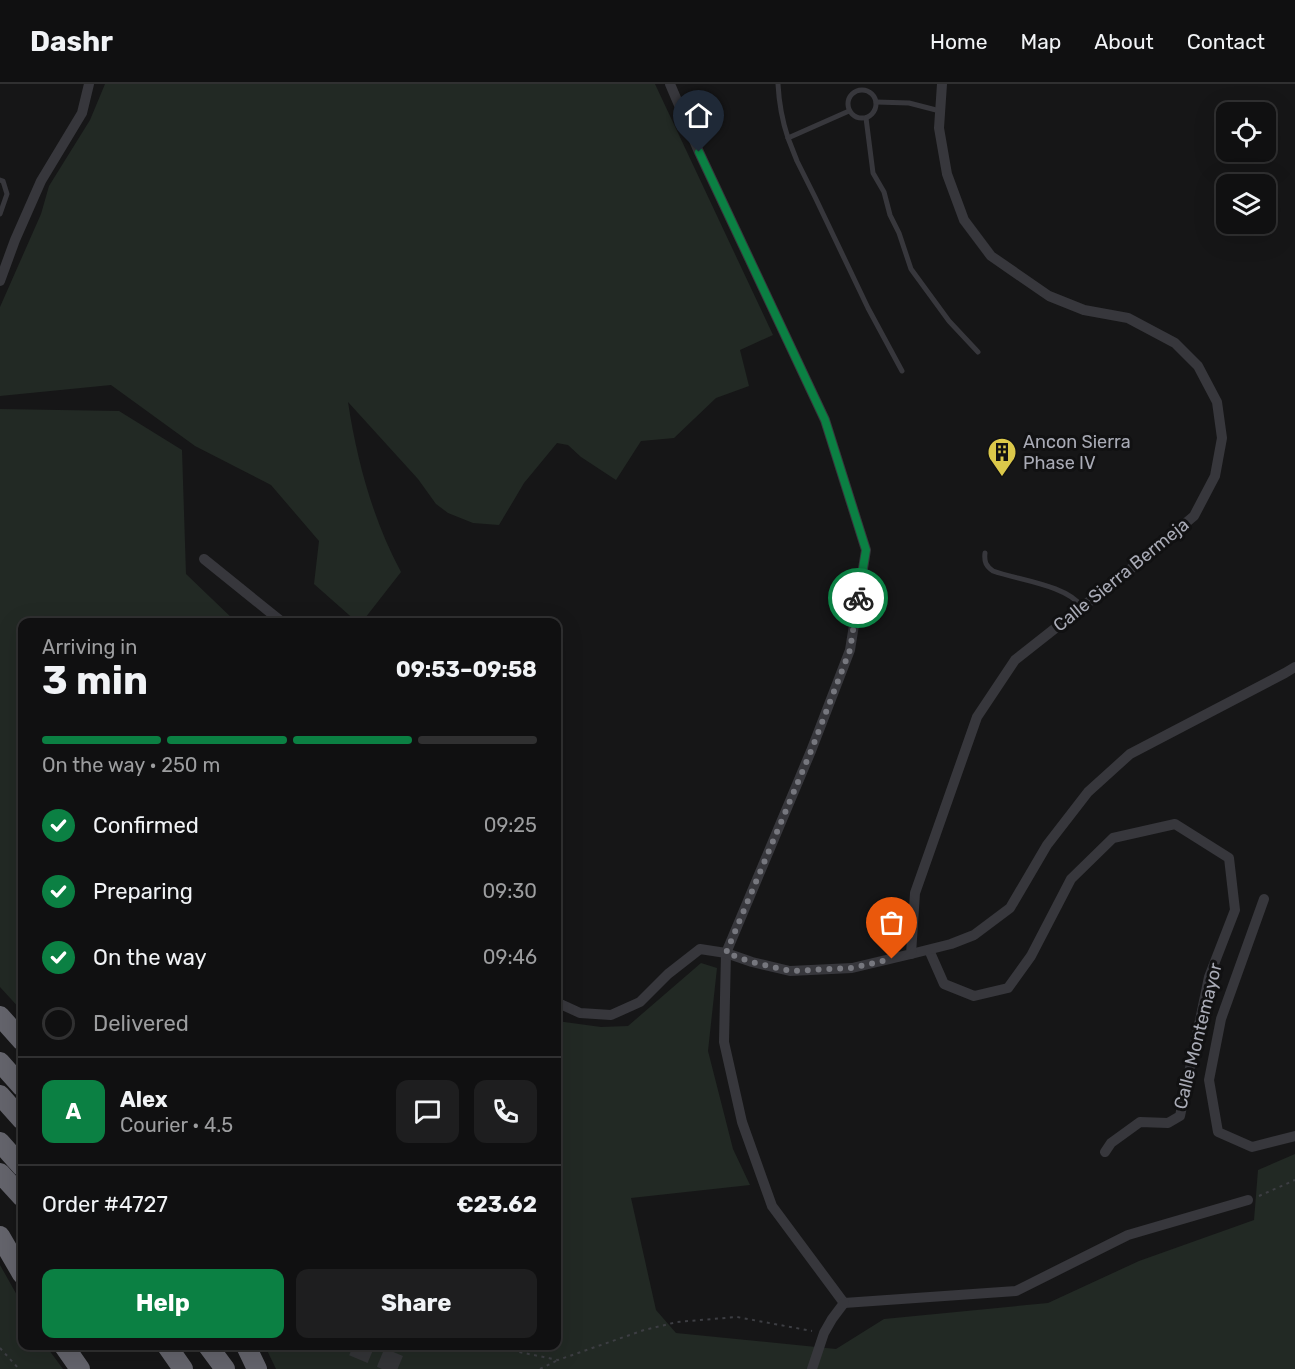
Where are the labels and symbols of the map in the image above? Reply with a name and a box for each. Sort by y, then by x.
pin [673,90,724,152]
place label: Ancon Sierra Phase IV [1023,431,1131,474]
building icon: Ancon Sierra Phase IV [986,436,1018,478]
street label: Calle Sierra Bermeja [1049,514,1193,636]
courier [828,568,888,628]
pin [866,897,917,959]
street label: Calle Montemayor [1169,960,1227,1112]

